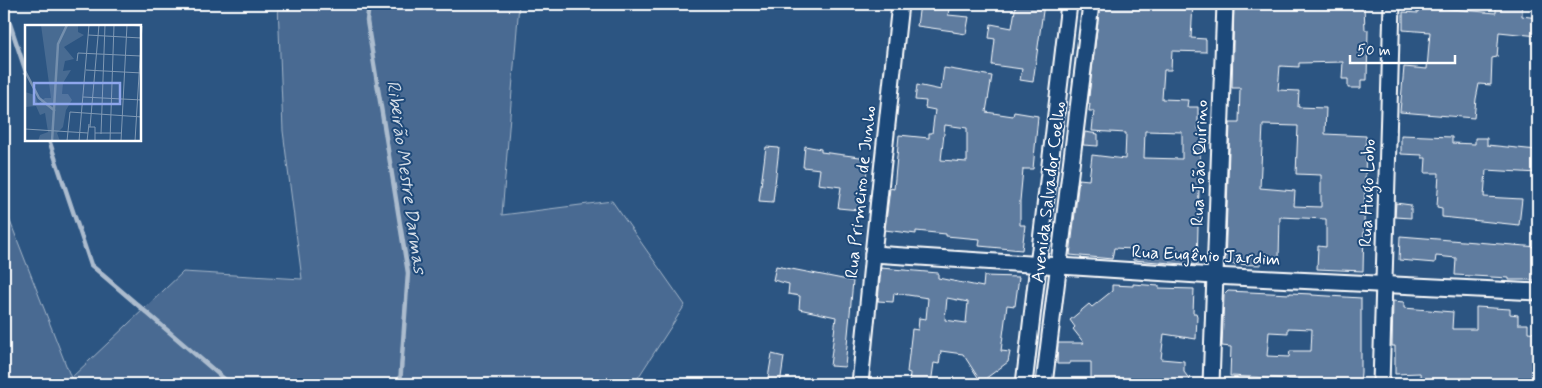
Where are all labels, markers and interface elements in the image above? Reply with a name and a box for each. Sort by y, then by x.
inset map [25,25,141,141]
scale bar [1350,32,1454,64]
text: 50 m [1357,41,1391,61]
water label: Ribeirão Mestre Darmas [380,79,432,277]
street label: Rua João Quirino [1186,99,1214,227]
street label: Avenida Salvador Coelho [1026,100,1072,284]
street label: Rua Primeiro de Junho [840,104,882,279]
street label: Rua Hugo Lobo [1354,138,1384,248]
street label: Rua Eugênio Jardim [1131,240,1281,272]

